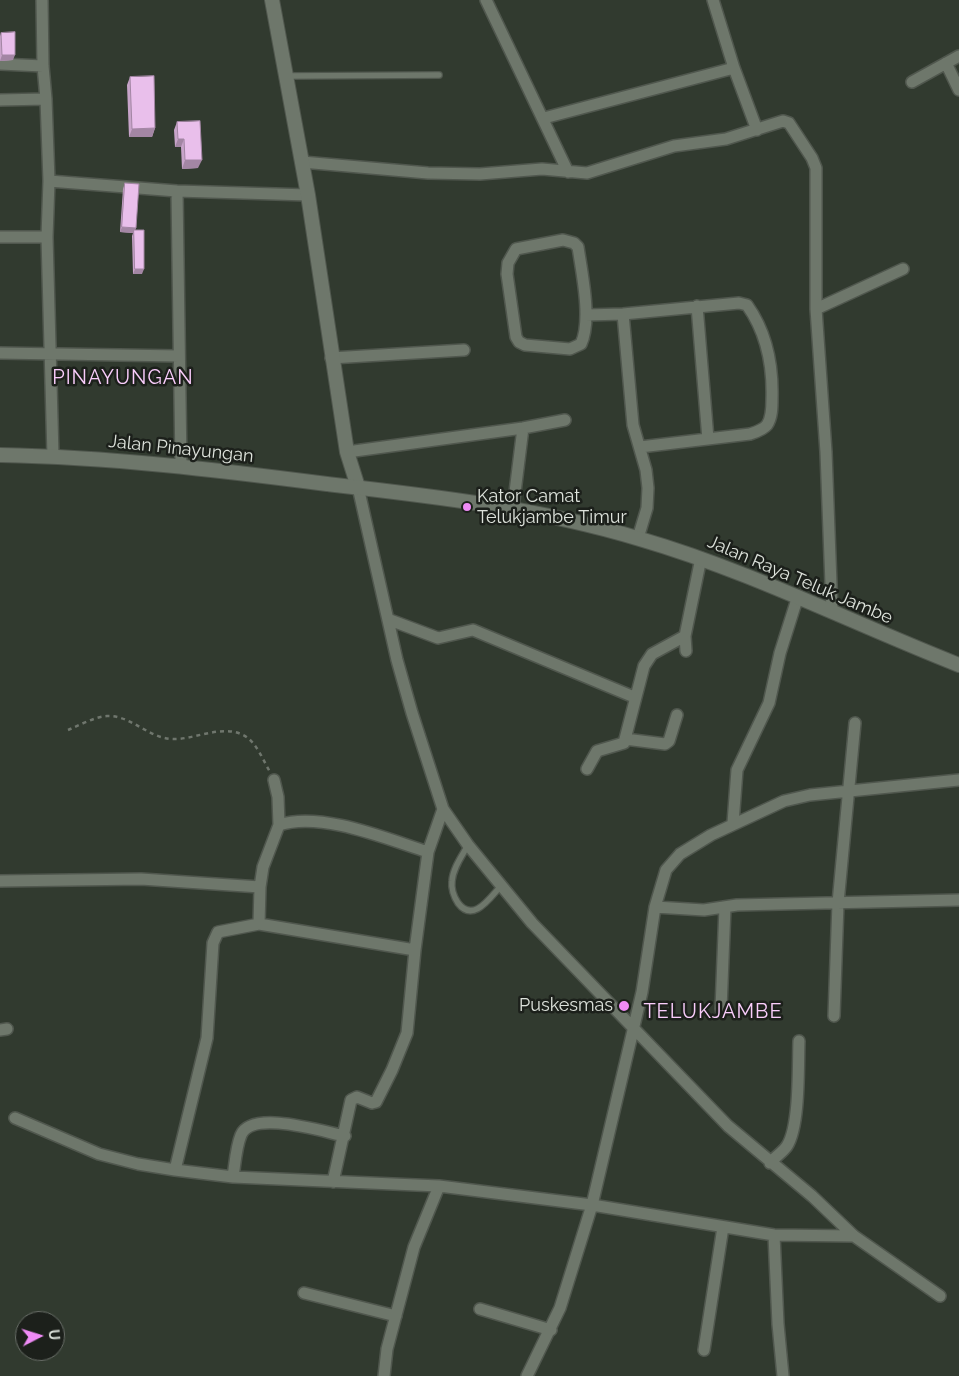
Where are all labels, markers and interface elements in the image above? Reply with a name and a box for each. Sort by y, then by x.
district label: PINAYUNGAN [51,366,195,390]
street label: Jalan Pinayungan [107,431,255,467]
place label: Kator Camat Telukjambe Timur [477,486,627,528]
marker: Kator Camat Telukjambe Timur [461,501,473,513]
street label: Jalan Raya Teluk Jambe [704,531,896,629]
place label: Puskesmas [519,995,613,1017]
marker: Puskesmas [617,999,631,1013]
district label: TELUKJAMBE [642,1000,784,1024]
north arrow [15,1311,65,1361]
text: U [46,1329,62,1341]

